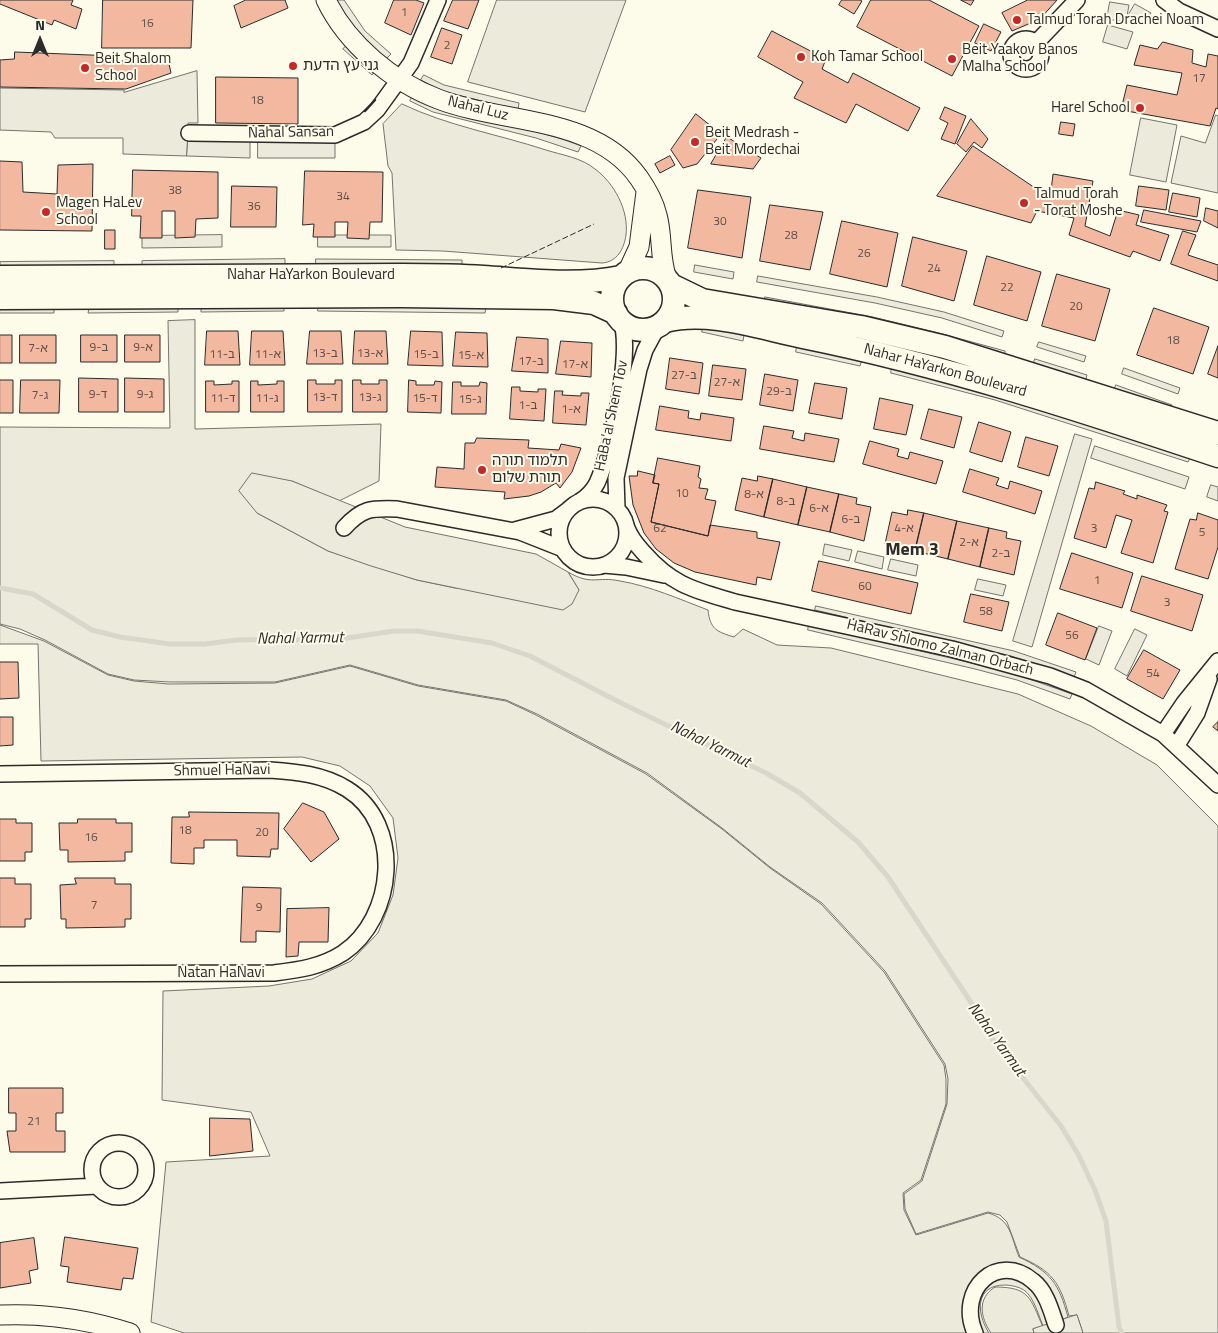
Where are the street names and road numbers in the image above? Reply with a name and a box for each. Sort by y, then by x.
street label: Nahal Luz [446,93,510,125]
street label: Nahal Sansan [248,123,334,143]
street label: Nahar HaYarkon Boulevard [227,266,395,284]
street label: Nahar HaYarkon Boulevard [862,341,1028,401]
street label: HaBa'al Shem Tov [591,359,633,473]
street label: HaRav Shlomo Zalman Orbach [845,616,1035,680]
street label: Shmuel HaNavi [173,761,271,781]
street label: Natan HaNavi [177,964,265,982]

